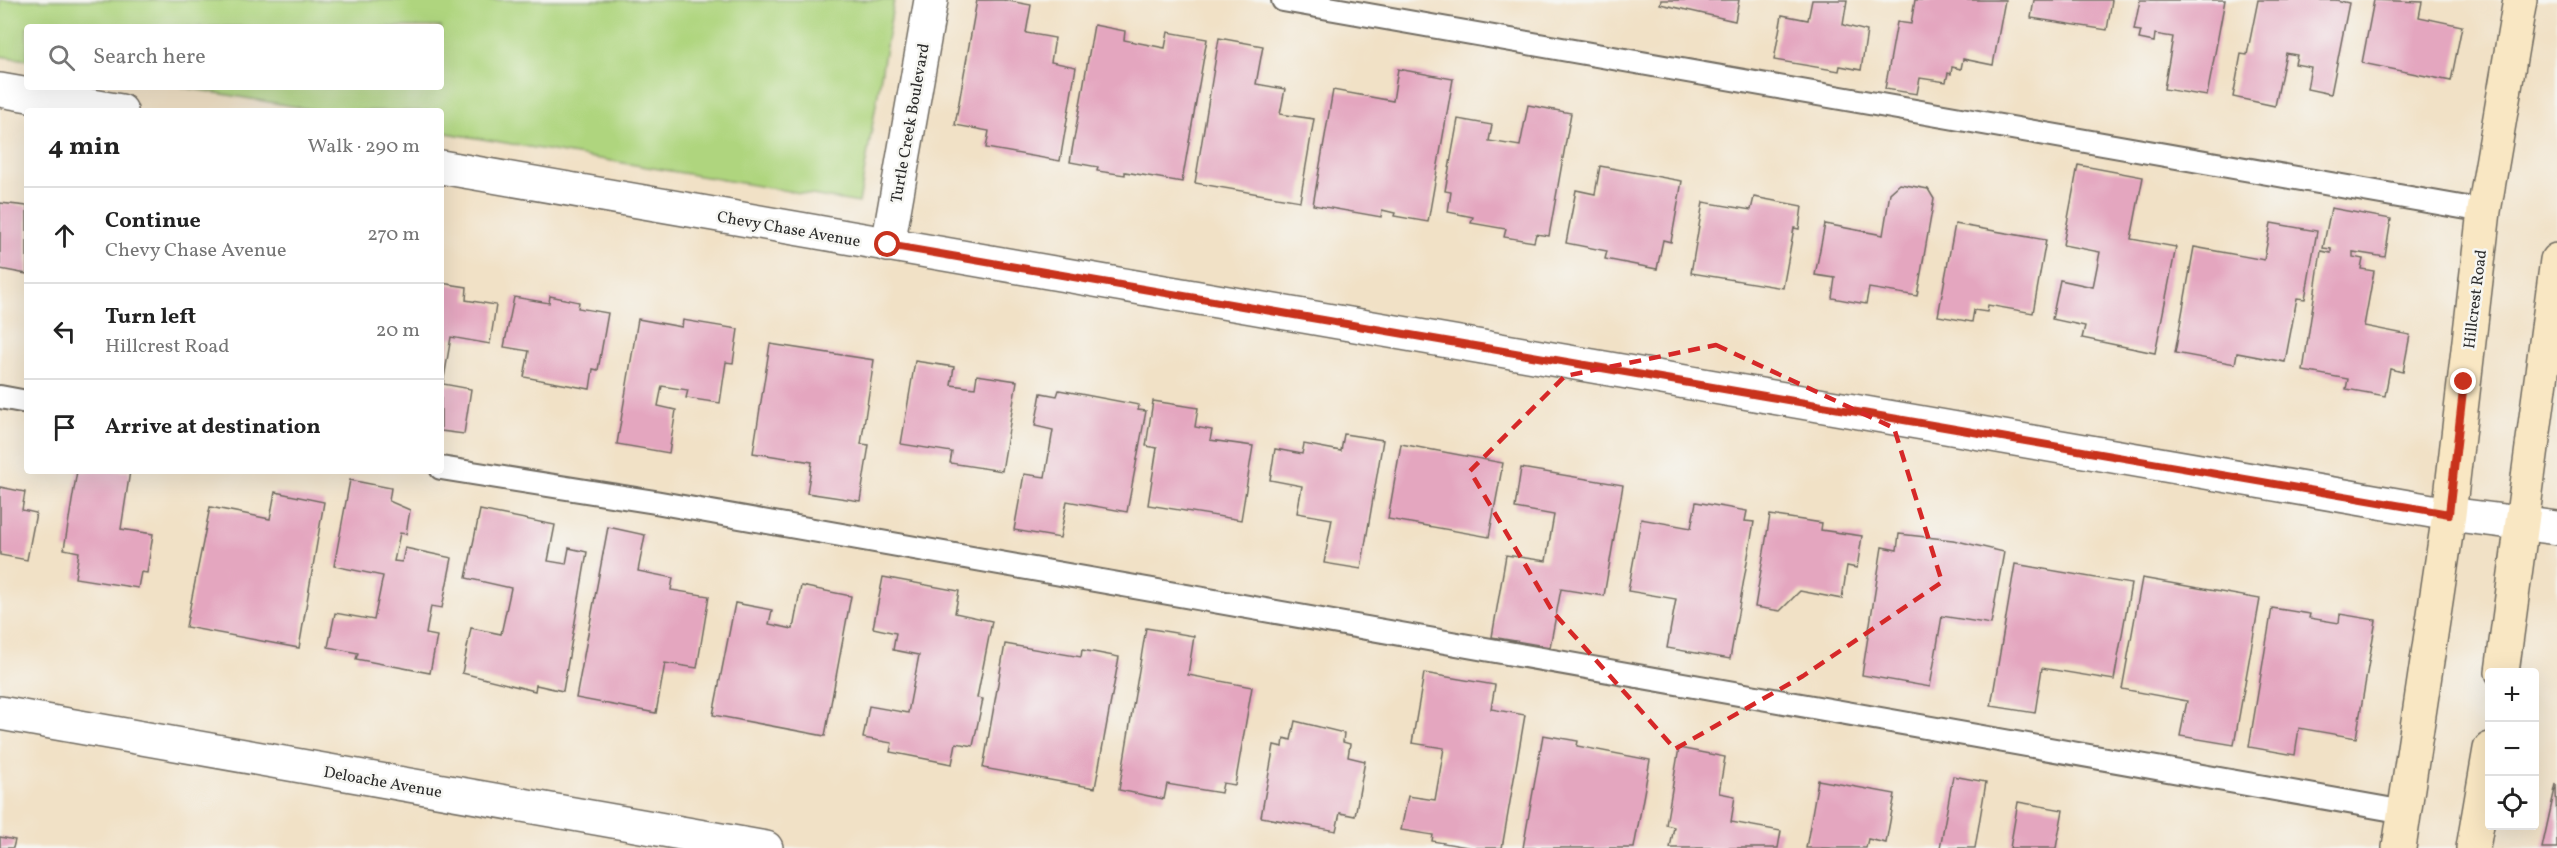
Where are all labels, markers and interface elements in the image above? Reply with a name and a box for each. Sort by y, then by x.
search box [24,24,444,90]
icon: search [45,41,78,74]
text: Search here [93,42,206,73]
street label: Turtle Creek Boulevard [886,42,936,205]
text: 4 min [48,129,120,165]
text: Walk · 290 m [308,133,420,161]
text: Continue [105,206,201,237]
street label: Chevy Chase Avenue [715,207,862,253]
icon: ahead [48,219,81,252]
text: 270 m [367,221,420,249]
route start [874,231,900,257]
text: Chevy Chase Avenue [105,237,286,265]
street label: Hillcrest Road [2459,248,2493,350]
text: Turn left [105,302,196,333]
icon: left [48,315,81,348]
text: 20 m [376,317,420,345]
text: Hillcrest Road [105,333,230,361]
route end [2450,368,2476,394]
icon: arrive [48,411,81,444]
text: Arrive at destination [105,412,321,443]
map controls [2485,668,2539,830]
button: + [2485,668,2539,722]
button: − [2485,722,2539,776]
street label: Deloache Avenue [322,762,444,804]
button: locate [2485,776,2539,830]

